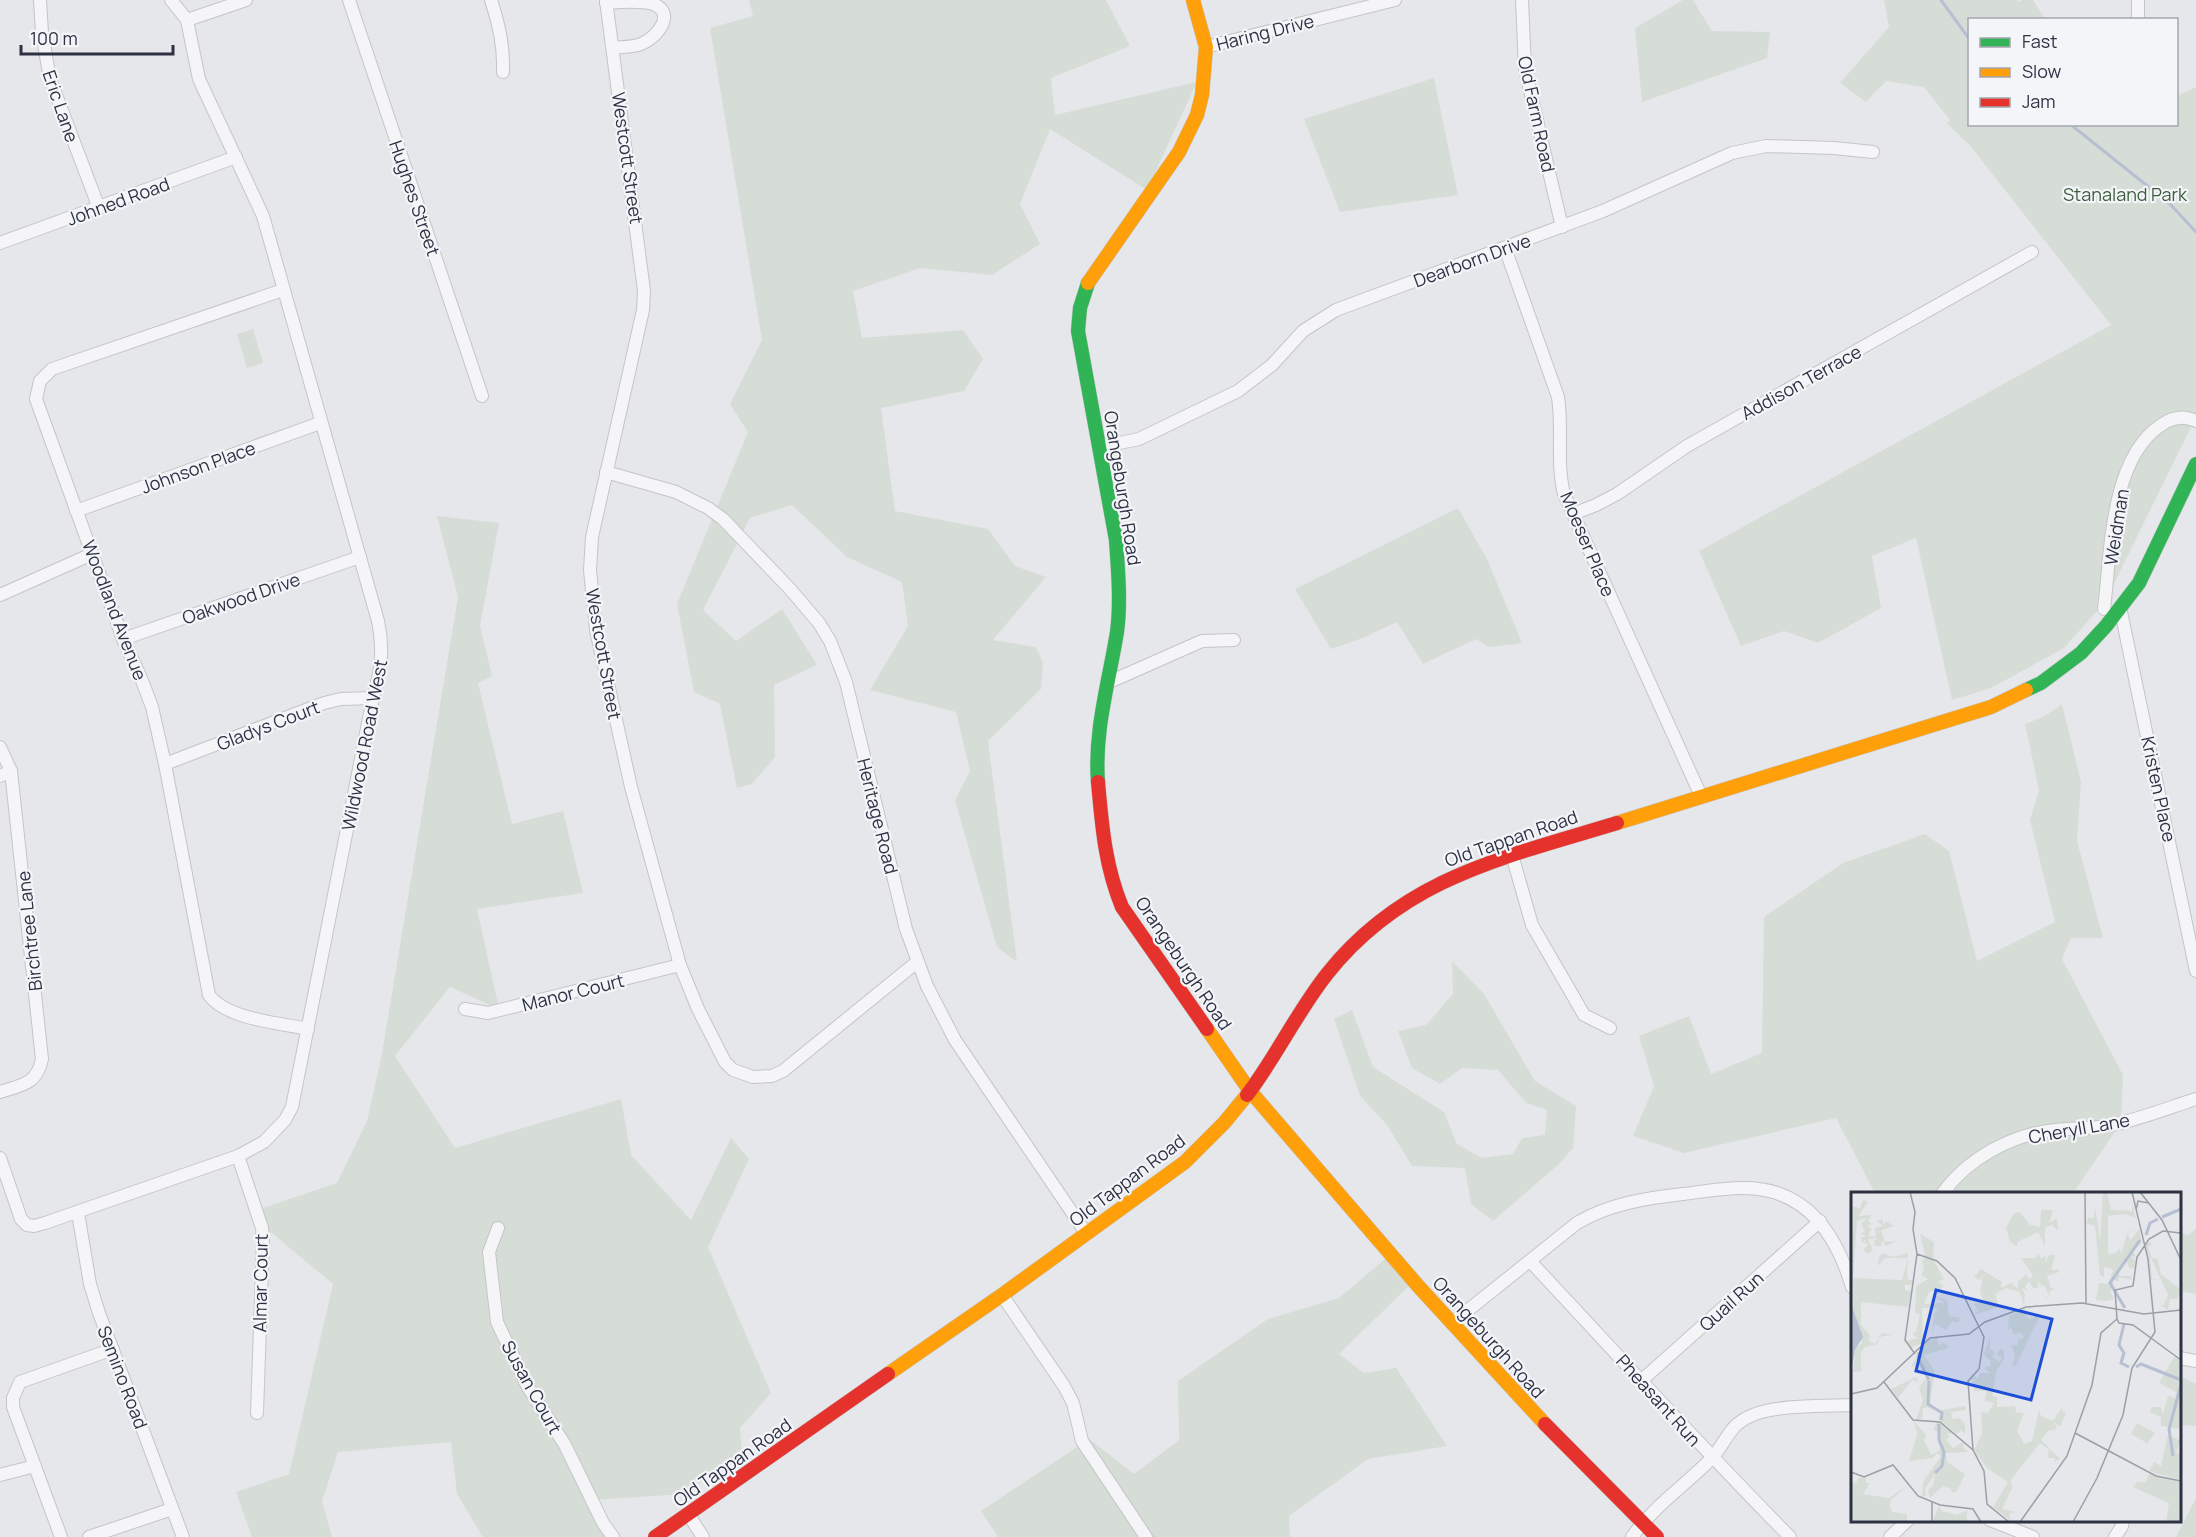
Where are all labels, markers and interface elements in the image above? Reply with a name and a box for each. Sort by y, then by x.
street label: Haring Drive [1214,8,1316,56]
scale bar [21,18,172,56]
legend [1968,18,2178,126]
text: 100 m [30,26,78,50]
text: Fast [2022,29,2057,53]
street label: Old Farm Road [1513,54,1561,174]
text: Slow [2022,59,2062,83]
street label: Eric Lane [37,67,85,145]
text: Jam [2022,89,2056,113]
street label: Westcott Street [607,91,649,225]
street label: Hughes Street [384,137,446,259]
street label: Johned Road [63,171,173,231]
park label: Stanaland Park [2063,182,2188,206]
street label: Dearborn Drive [1410,228,1534,292]
street label: Addison Terrace [1737,339,1865,425]
street label: Orangeburgh Road [1099,409,1147,567]
street label: Johnson Place [137,435,259,499]
street label: Weidman [2098,487,2134,567]
street label: Moeser Place [1555,488,1621,600]
street label: Woodland Avenue [77,536,153,684]
street label: Oakwood Drive [179,567,303,629]
street label: Westcott Street [581,587,627,721]
street label: Wildwood Road West [336,657,392,833]
street label: Gladys Court [213,694,323,756]
street label: Kristen Place [2136,734,2182,844]
street label: Heritage Road [852,756,904,876]
street label: Old Tappan Road [1441,804,1581,872]
street label: Birchtree Lane [11,870,47,992]
street label: Orangeburgh Road [1130,892,1238,1034]
street label: Manor Court [519,968,627,1016]
street label: Cheryll Lane [2027,1107,2131,1149]
street label: Old Tappan Road [1064,1129,1190,1231]
inset map [1851,1192,2181,1522]
street label: Almar Court [247,1233,273,1333]
street label: Quail Run [1694,1266,1768,1336]
street label: Orangeburgh Road [1428,1271,1550,1403]
street label: Semino Road [92,1322,154,1432]
street label: Susan Court [496,1336,568,1438]
street label: Pheasant Run [1611,1349,1707,1451]
street label: Old Tappan Road [668,1412,796,1512]

